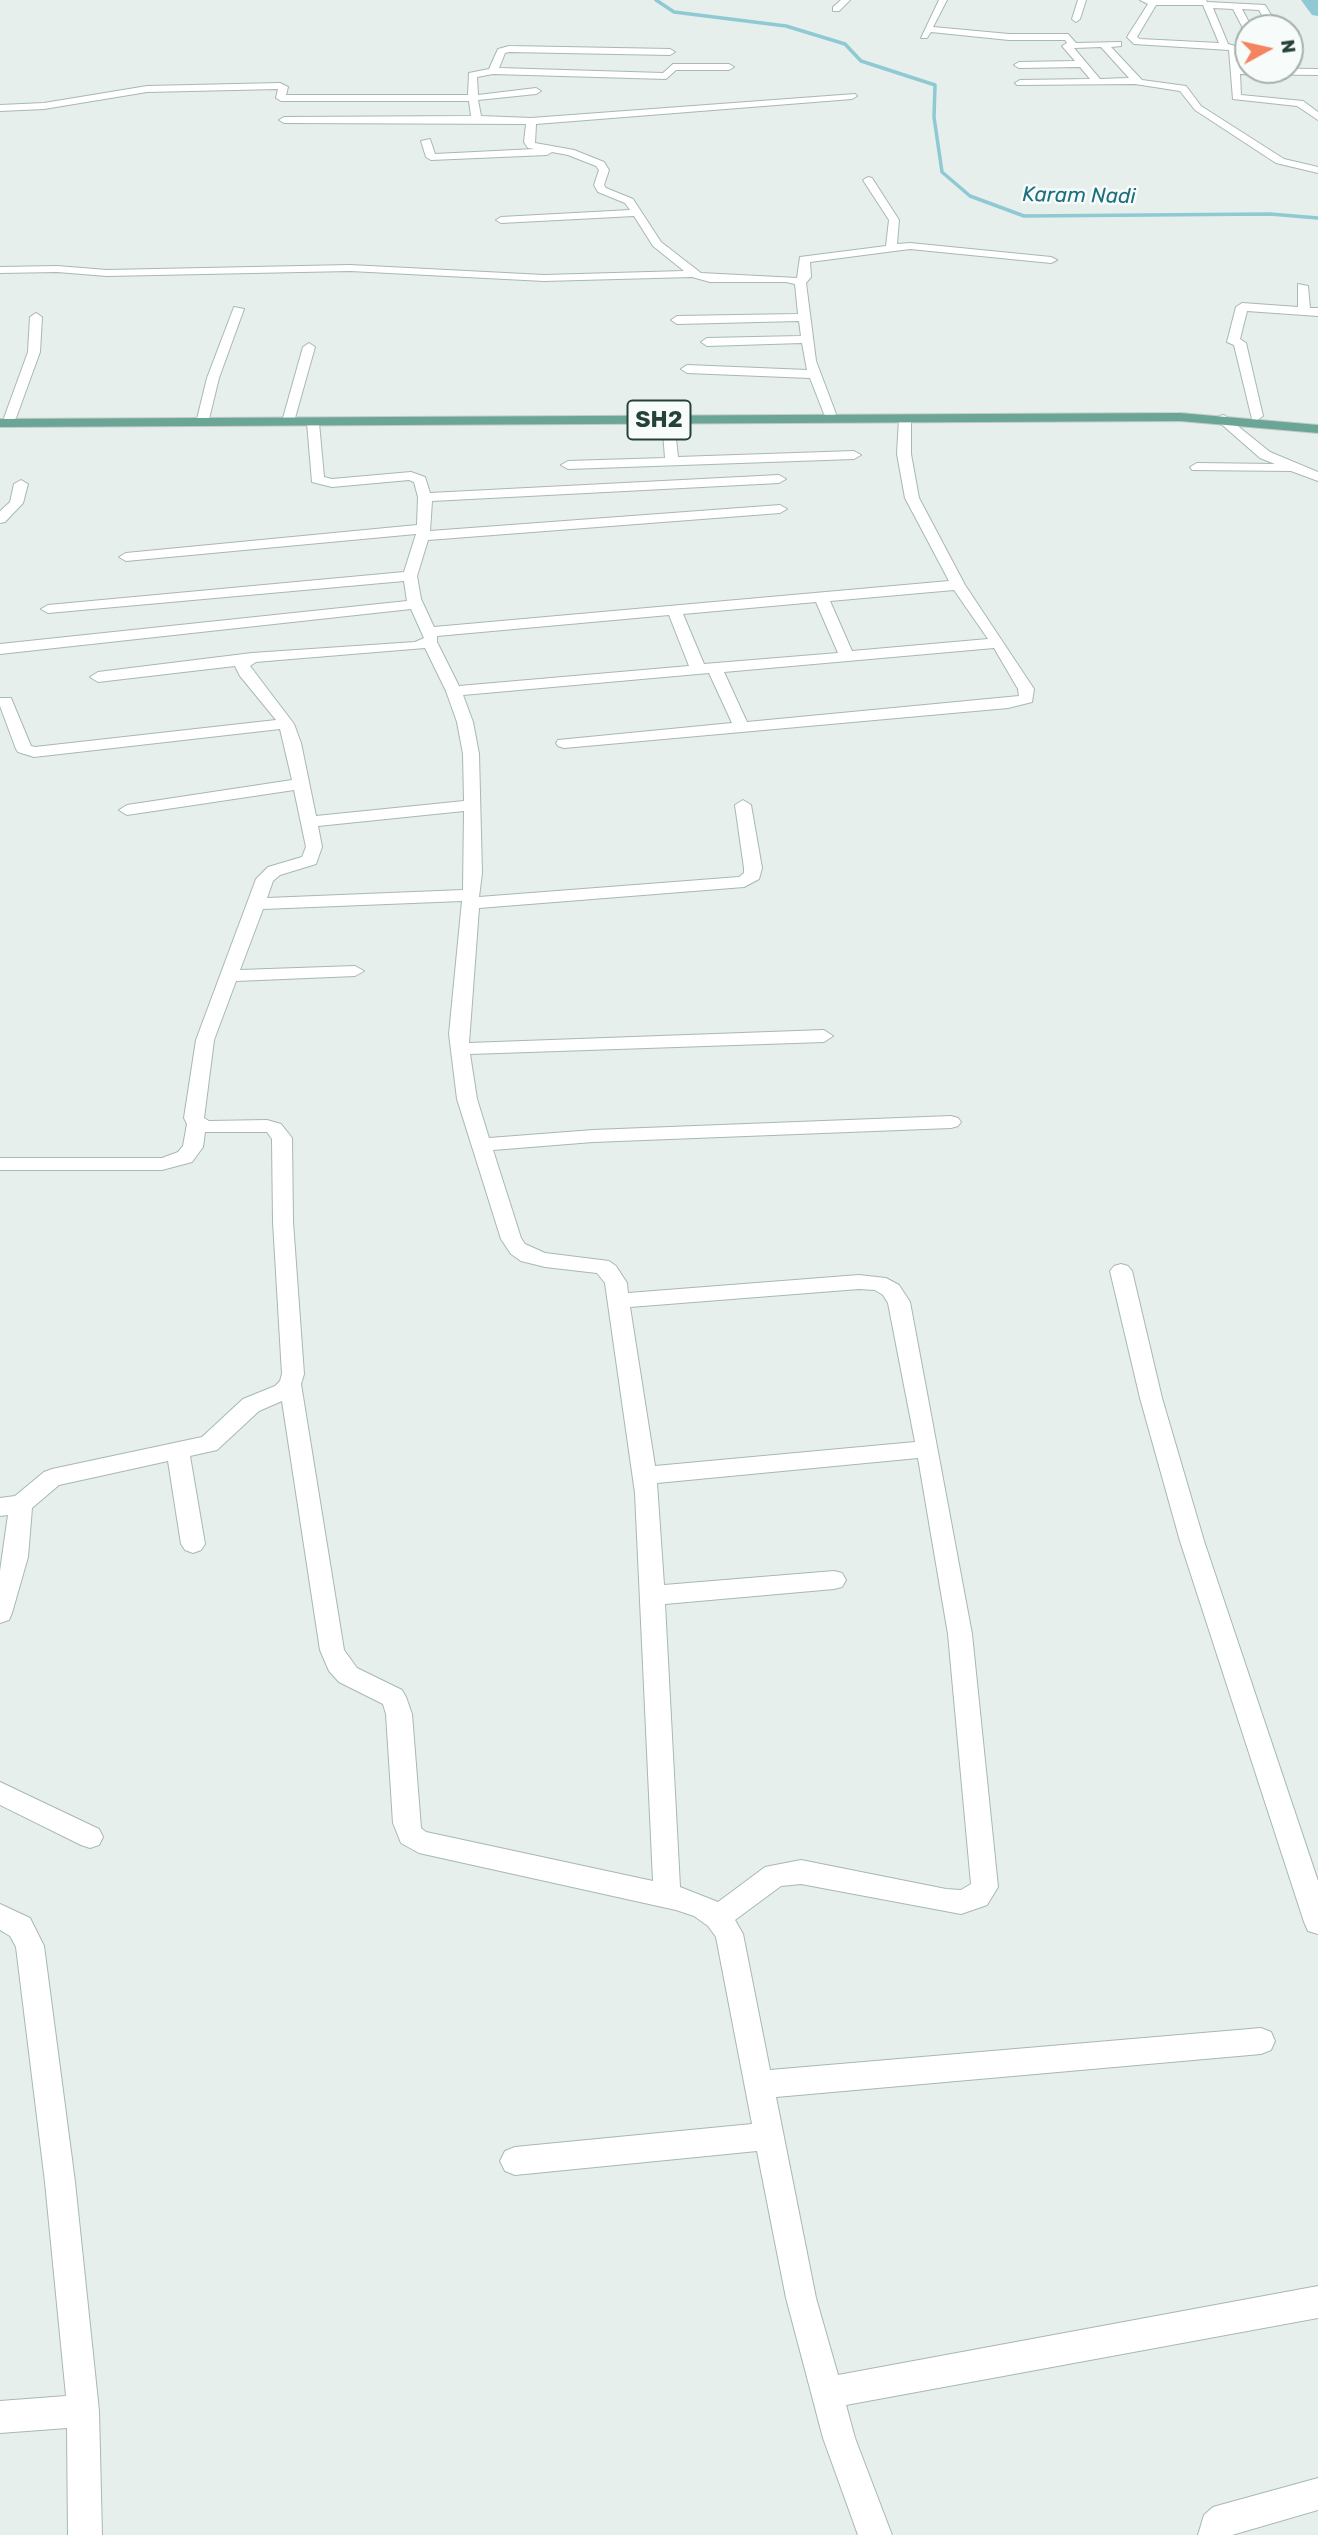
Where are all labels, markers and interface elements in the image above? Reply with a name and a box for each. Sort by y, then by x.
north arrow [1234,14,1304,84]
text: N [1276,38,1301,55]
water label: Karam Nadi [1022,182,1136,210]
road number: SH2 [628,400,690,440]

